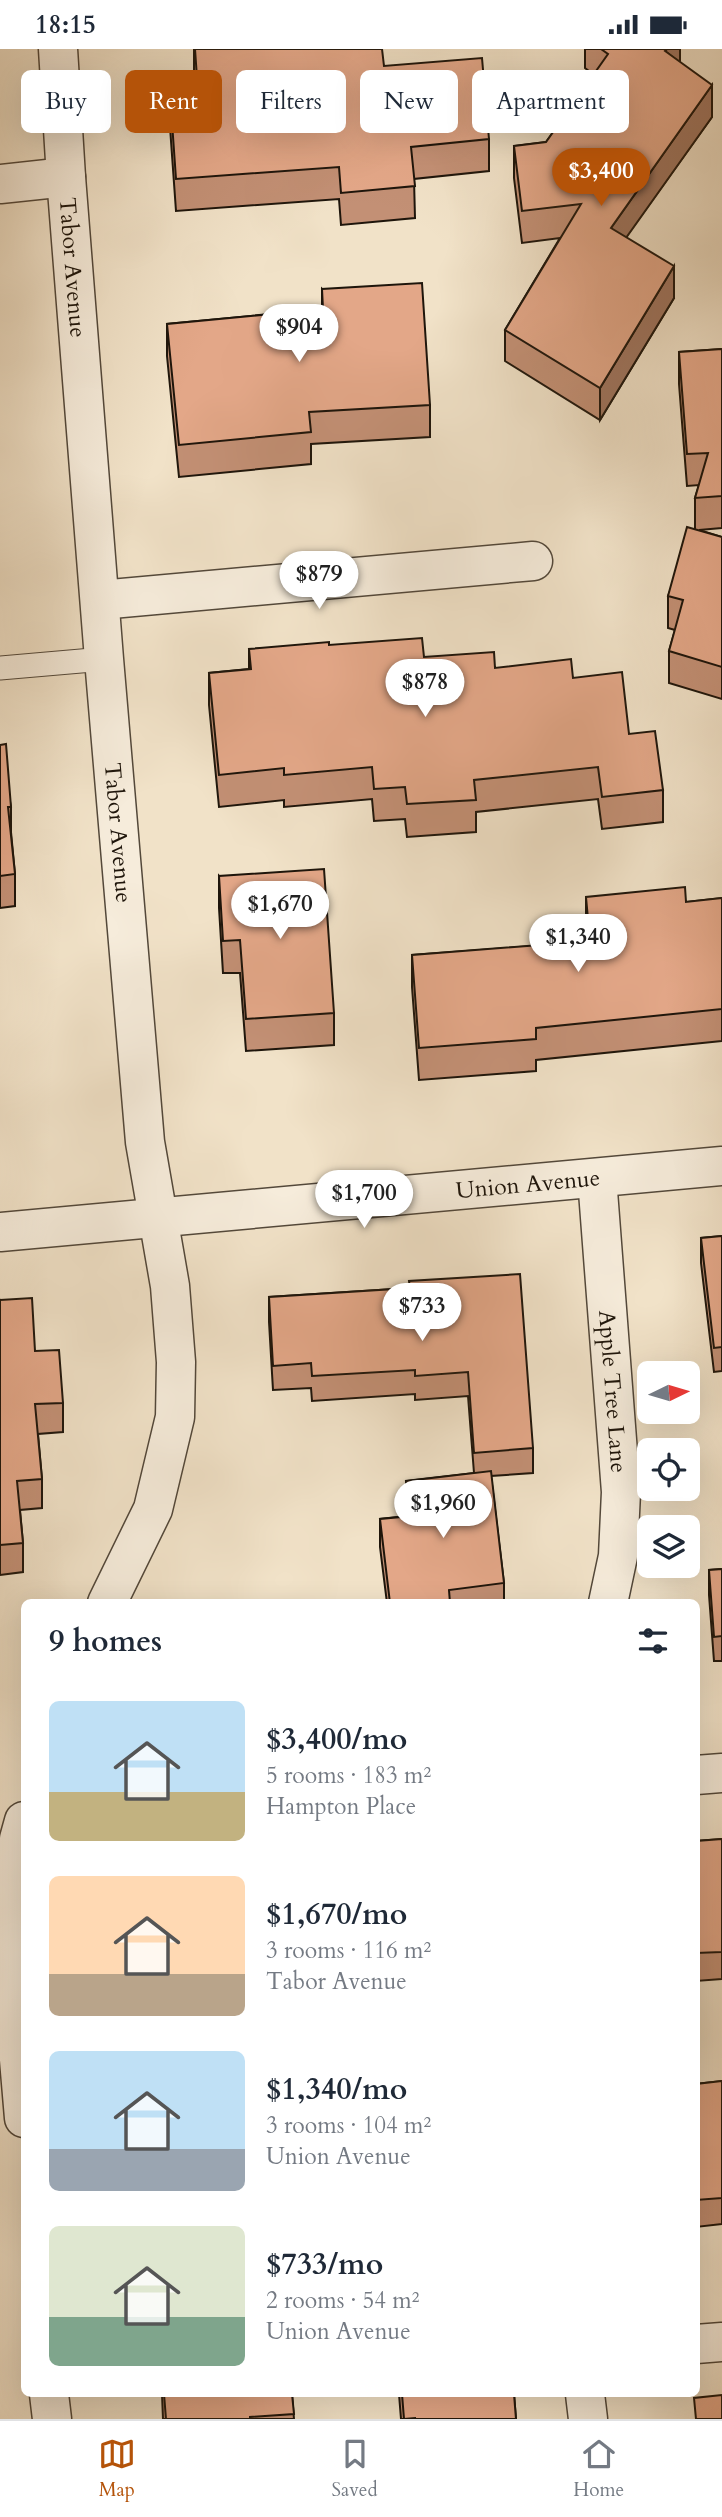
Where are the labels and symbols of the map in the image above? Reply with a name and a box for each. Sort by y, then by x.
pin: $3,400 [544,149,658,208]
street label: Tabor Avenue [52,196,94,339]
pin: $904 [258,305,340,364]
pin: $879 [278,552,360,611]
pin: $878 [384,659,466,719]
street label: Tabor Avenue [97,761,140,904]
pin: $1,670 [223,881,337,941]
pin: $1,340 [521,915,635,974]
street label: Union Avenue [454,1162,601,1206]
pin: $1,700 [307,1171,421,1230]
pin: $733 [381,1283,463,1343]
street label: Apple Tree Lane [592,1309,635,1474]
north arrow [637,1361,700,1425]
pin: $1,960 [386,1481,500,1540]

